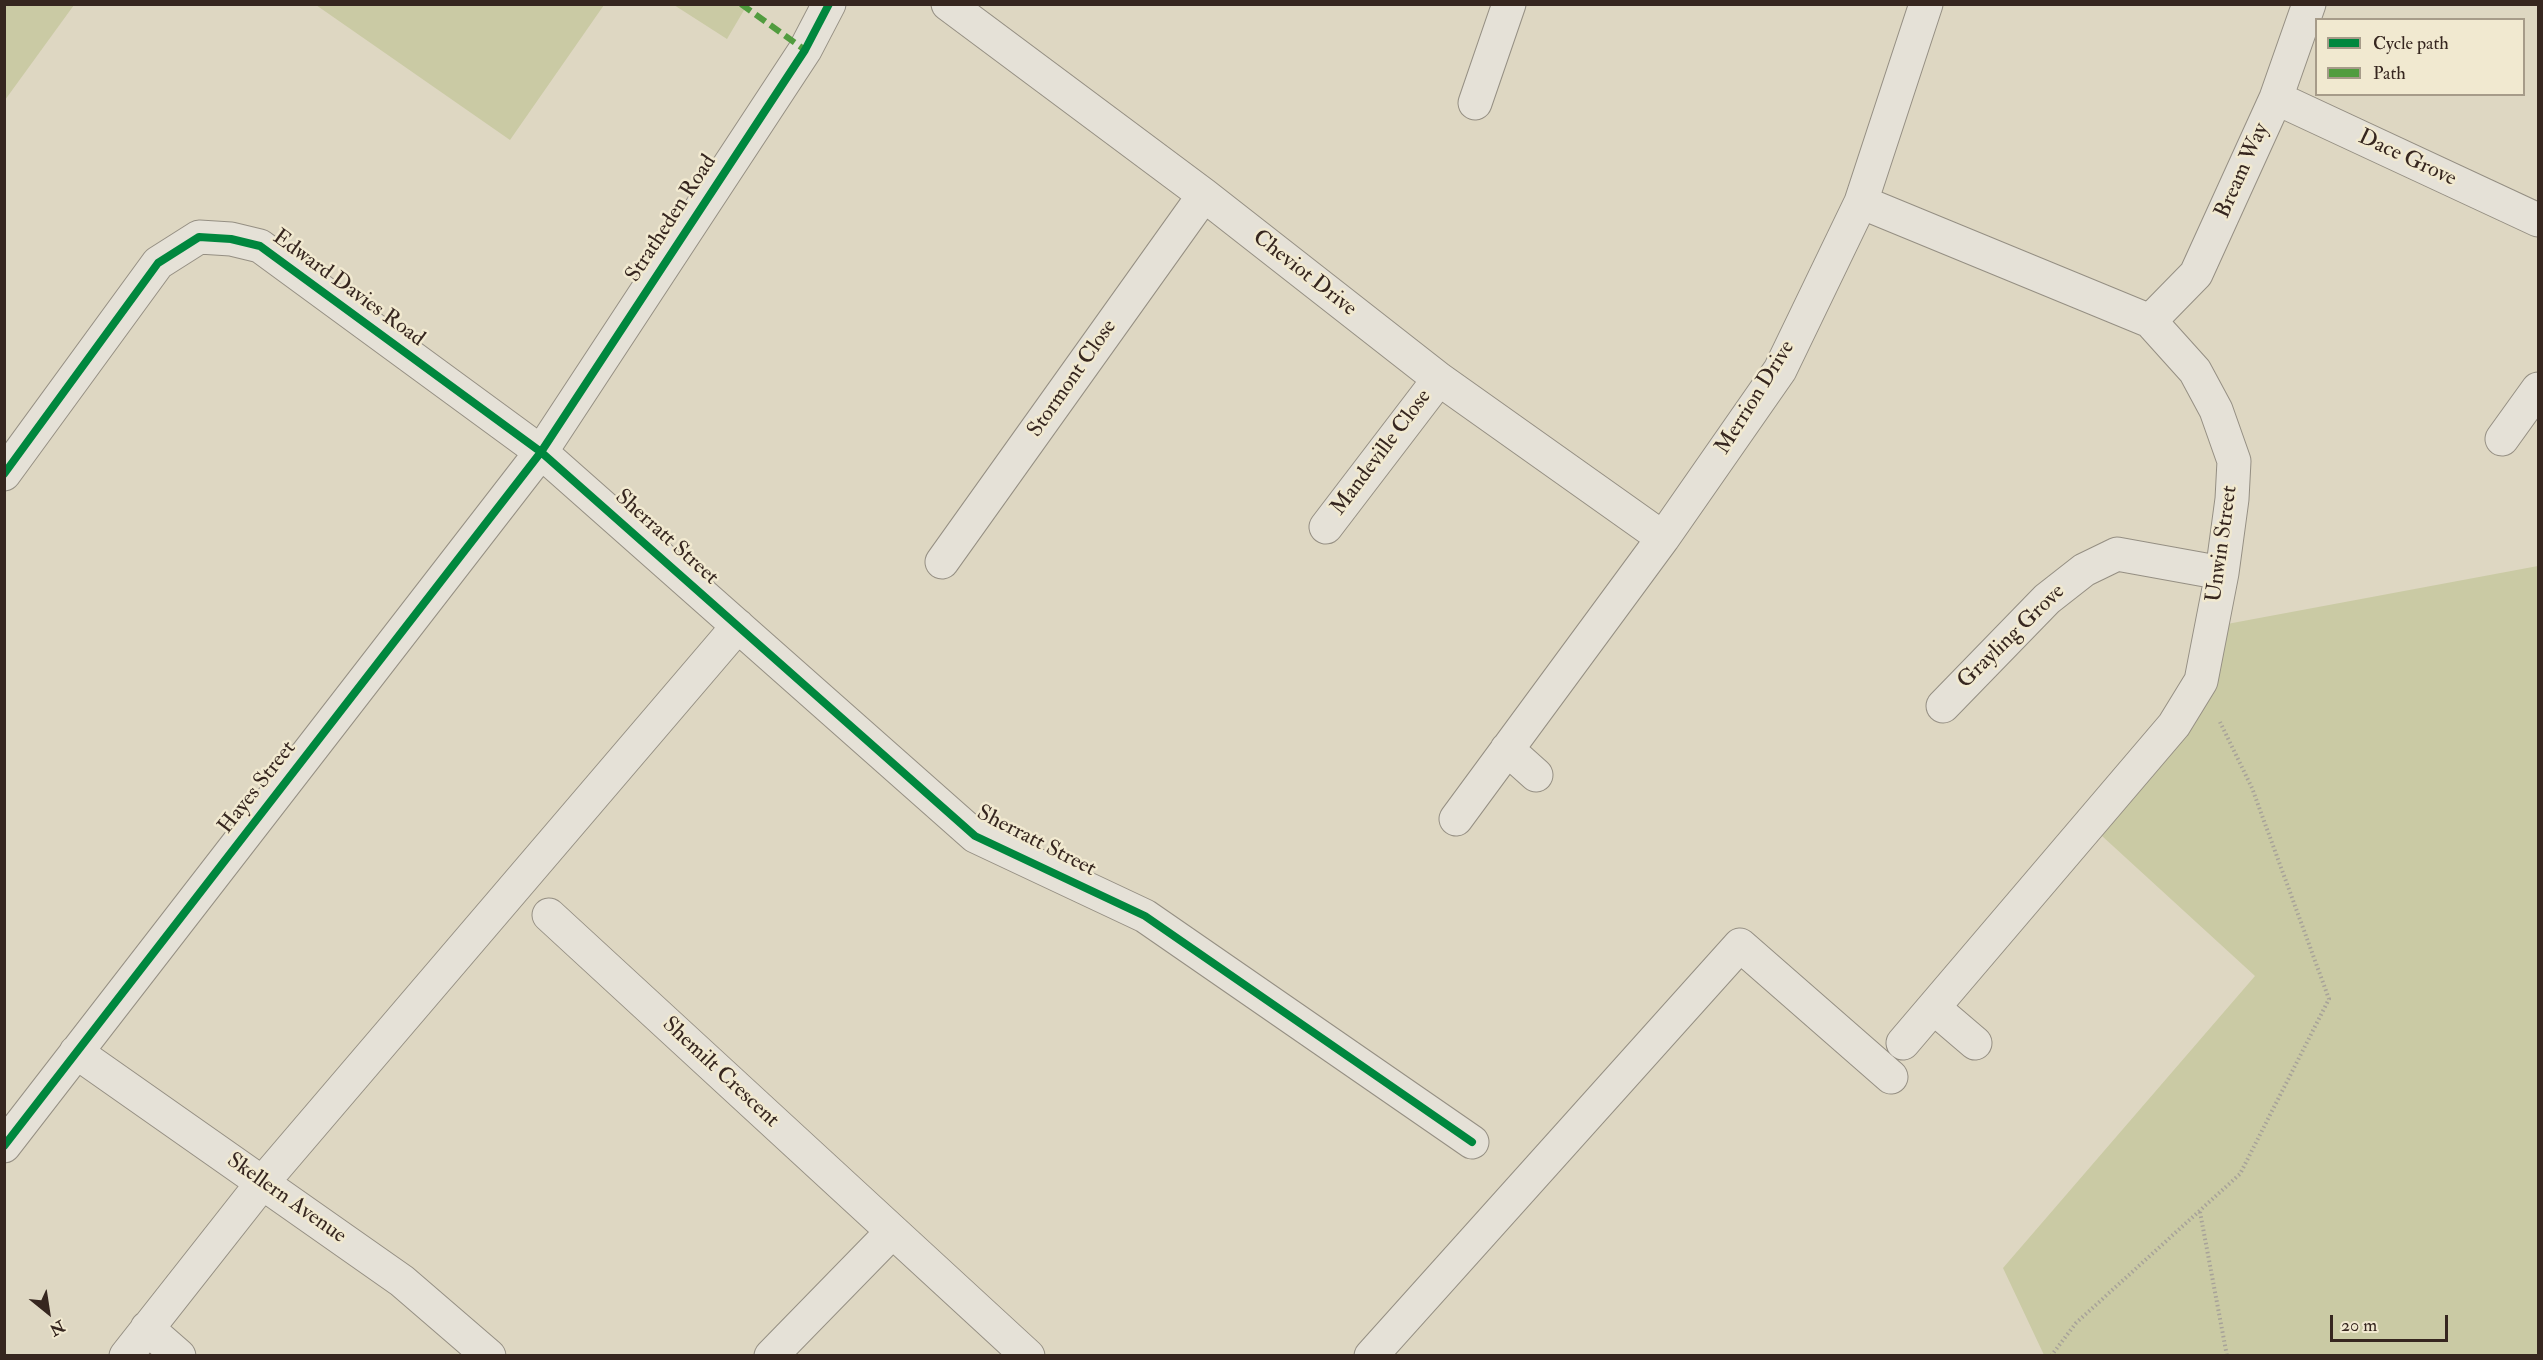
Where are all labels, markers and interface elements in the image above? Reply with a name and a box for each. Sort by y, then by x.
legend [2315,18,2525,96]
text: Cycle path [2373,32,2449,55]
text: Path [2373,62,2406,85]
street label: Bream Way [2210,119,2276,223]
street label: Dace Grove [2354,125,2460,193]
street label: Stratheden Road [621,150,723,288]
street label: Edward Davies Road [267,225,429,353]
street label: Cheviot Drive [1247,225,1361,323]
street label: Stormont Close [1023,315,1123,443]
street label: Merrion Drive [1711,336,1801,460]
street label: Mandeville Close [1326,385,1438,521]
street label: Unwin Street [2202,484,2244,604]
street label: Sherratt Street [609,485,723,591]
street label: Grayling Grove [1953,579,2071,695]
street label: Hayes Street [213,736,303,840]
street label: Sherratt Street [972,801,1100,883]
street label: Shemilt Crescent [656,1012,784,1134]
street label: Skellern Avenue [221,1148,351,1250]
north arrow [18,1282,78,1342]
scale bar [2333,1303,2452,1341]
text: 20 m [2341,1314,2377,1337]
text: N [46,1315,68,1340]

